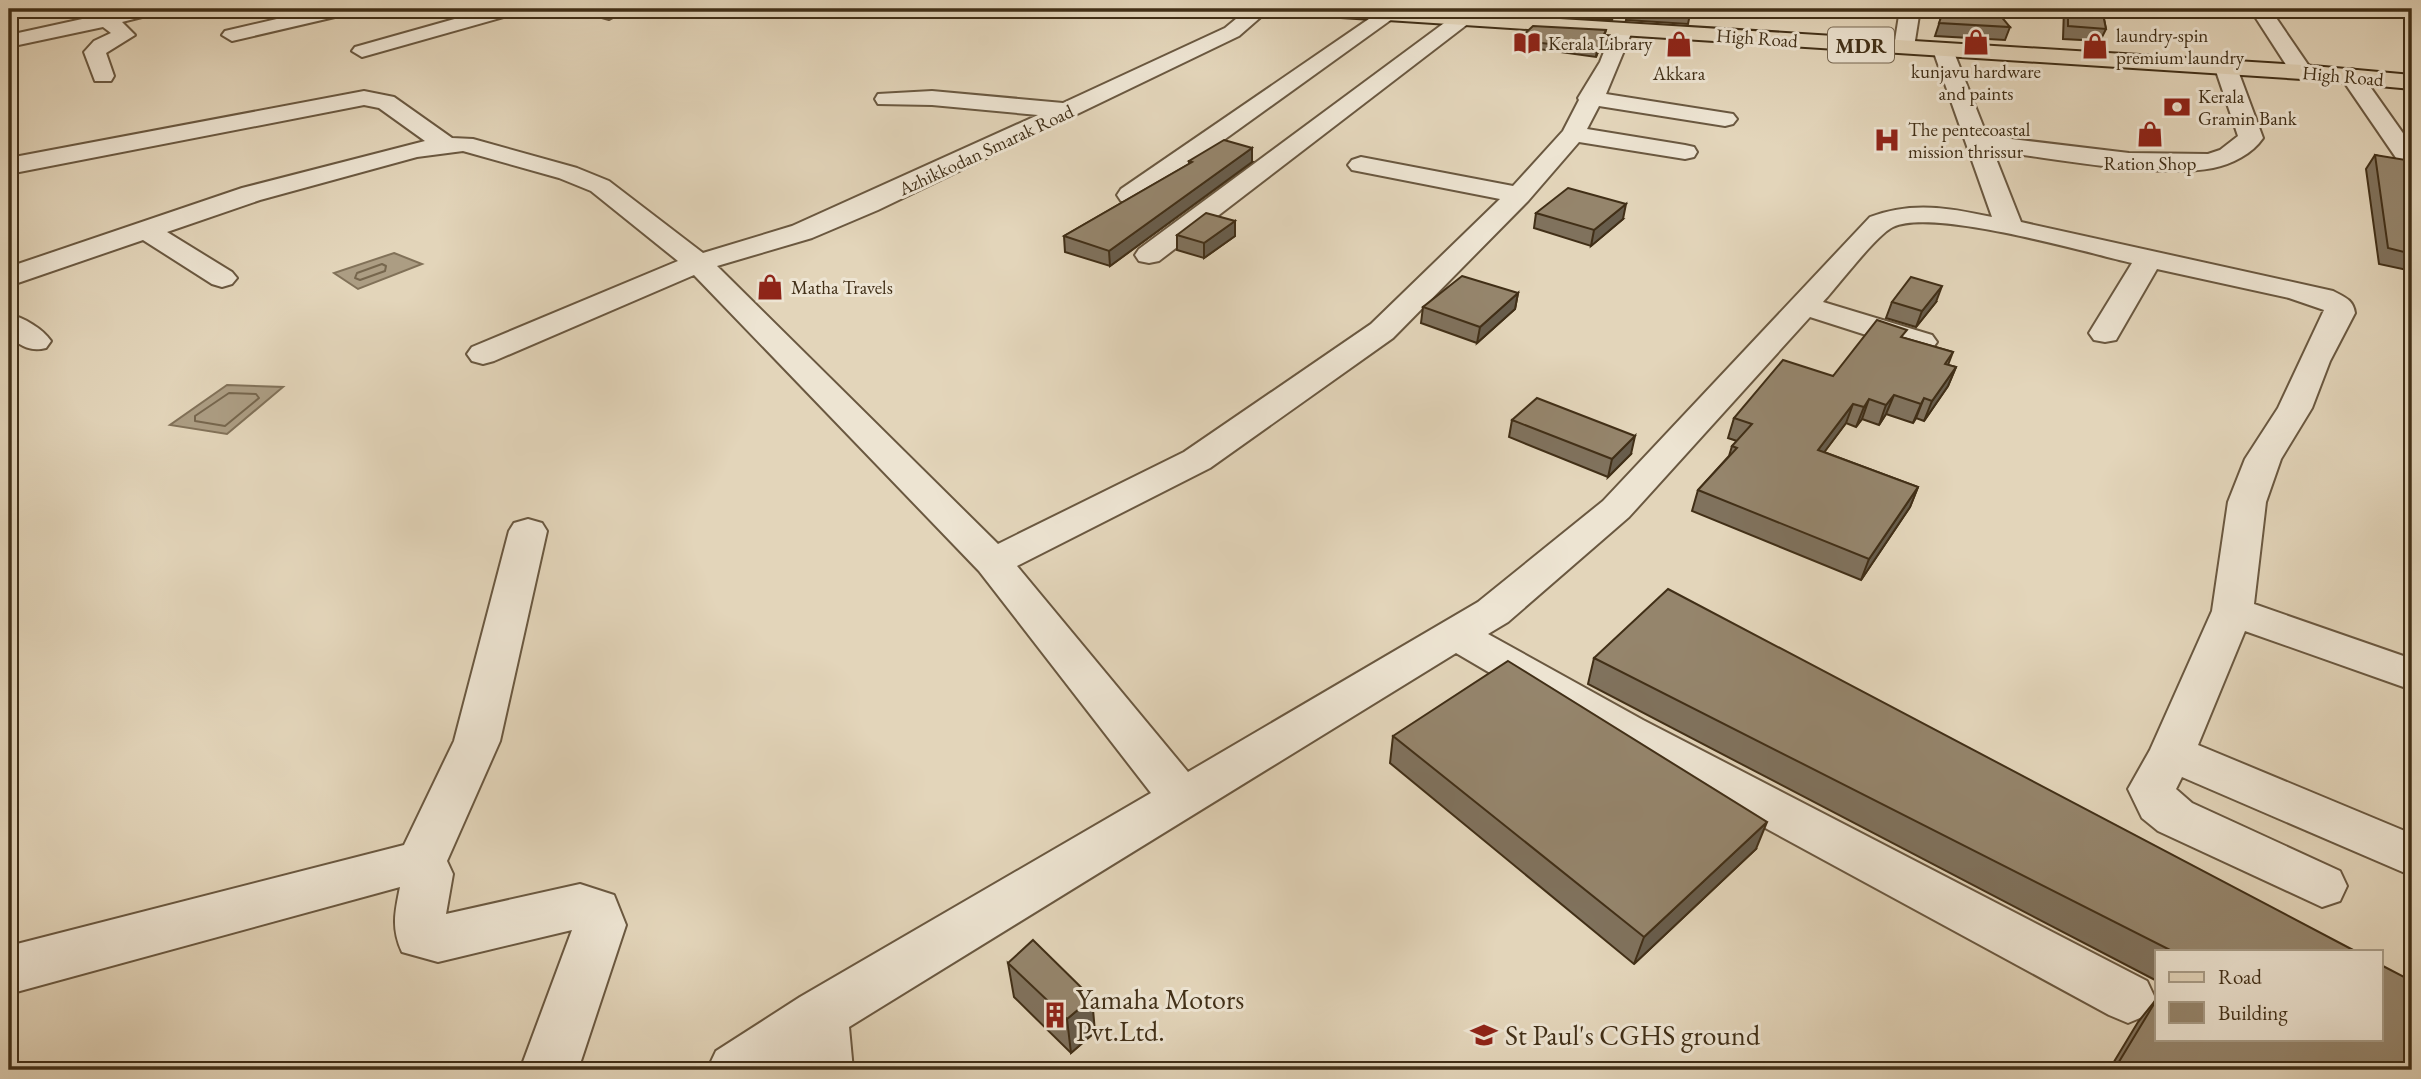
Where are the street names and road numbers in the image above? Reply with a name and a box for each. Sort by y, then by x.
street label: High Road [1715,23,1799,53]
road number: MDR [1828,28,1894,62]
street label: High Road [2301,60,2385,92]
street label: Azhikkodan Smarak Road [894,98,1078,202]

